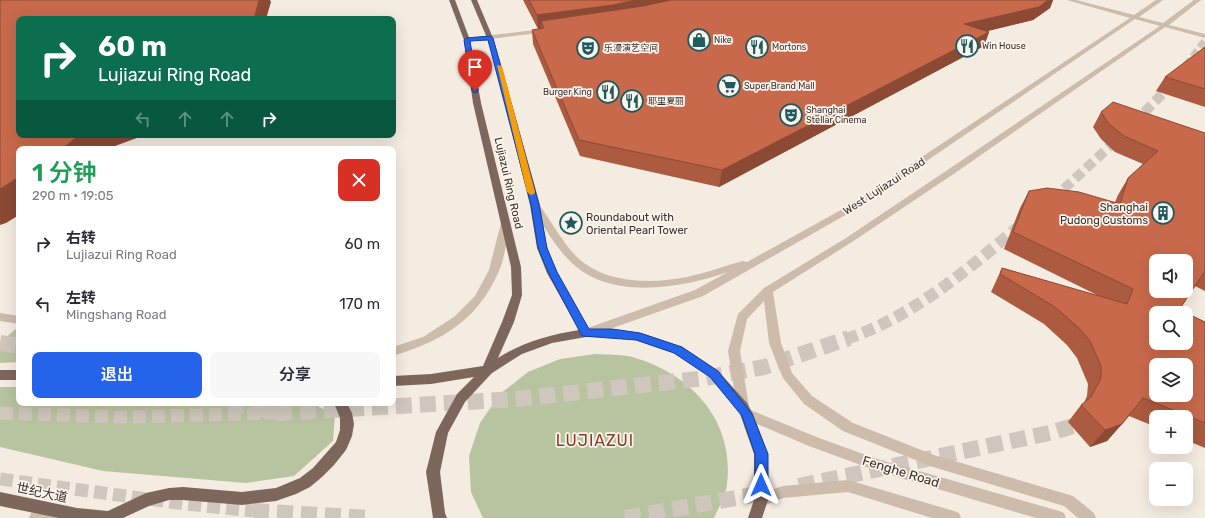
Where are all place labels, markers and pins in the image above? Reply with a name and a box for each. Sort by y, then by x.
shop icon: Nike [686,27,712,53]
restaurant icon: Win House [954,33,980,59]
restaurant icon: Mortons [744,34,770,60]
theatre icon: 乐漫演艺空间 [575,35,601,61]
place label: Nike [714,35,732,45]
place label: Win House [982,41,1026,51]
place label: Mortons [772,42,807,52]
place label: 乐漫演艺空间 [604,43,658,53]
pin [458,50,492,91]
supermarket icon: Super Brand Mall [716,73,742,99]
restaurant icon: Burger King [595,79,621,105]
place label: Super Brand Mall [744,81,815,91]
place label: Burger King [543,87,592,97]
restaurant icon: 耶里夏丽 [619,88,645,114]
place label: 耶里夏丽 [648,96,684,106]
theatre icon: Shanghai Stellar Cinema [778,102,804,128]
place label: Shanghai Stellar Cinema [806,105,867,125]
building icon: Shanghai Pudong Customs [1150,200,1176,226]
place label: Shanghai Pudong Customs [1060,201,1148,227]
place icon: Roundabout with Oriental Pearl Tower [558,210,584,236]
place label: Roundabout with Oriental Pearl Tower [586,211,689,237]

